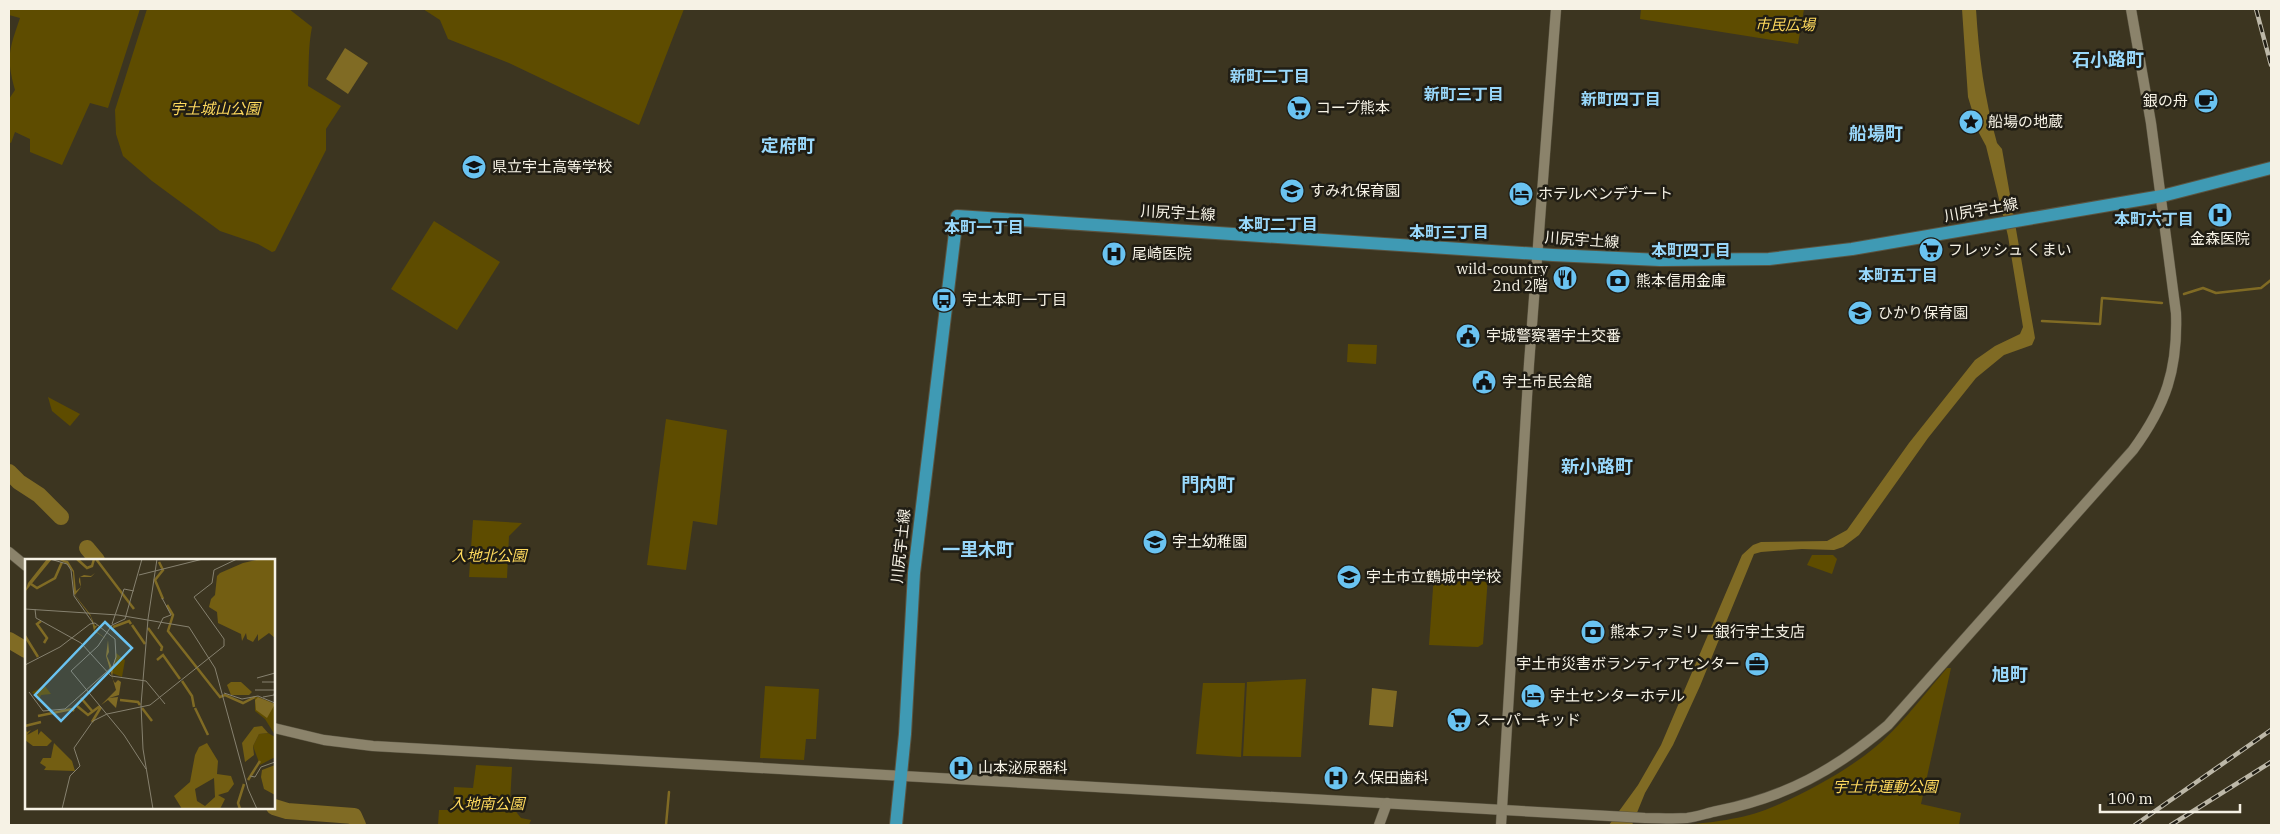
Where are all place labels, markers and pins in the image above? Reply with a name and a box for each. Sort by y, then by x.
cafe icon: 銀の舟 [2193,88,2219,114]
place label: 銀の舟 [2143,91,2188,110]
supermarket icon: コープ熊本 [1286,95,1312,121]
place label: コープ熊本 [1316,98,1390,117]
place icon: 船場の地蔵 [1958,109,1984,135]
place label: 船場の地蔵 [1988,112,2063,131]
school or university icon: 県立宇土高等学校 [461,154,487,180]
place label: 県立宇土高等学校 [492,157,612,176]
school or university icon: すみれ保育園 [1279,178,1305,204]
place label: すみれ保育園 [1310,181,1400,200]
hotel icon: ホテルベンデナート [1508,181,1534,207]
place label: ホテルベンデナート [1538,184,1673,203]
hospital icon: 金森医院 [2207,202,2233,228]
place label: 金森医院 [2190,229,2250,248]
supermarket icon: フレッシュ くまい [1918,237,1944,263]
place label: フレッシュ くまい [1948,240,2071,259]
hospital icon: 尾崎医院 [1101,241,1127,267]
place label: 尾崎医院 [1132,244,1192,263]
place label: wild-country 2nd 2階 [1456,259,1548,295]
restaurant icon: wild-country 2nd 2階 [1552,265,1578,291]
bank icon: 熊本信用金庫 [1605,268,1631,294]
place label: 熊本信用金庫 [1636,271,1726,290]
bus stop icon: 宇土本町一丁目 [931,287,957,313]
place label: 宇土本町一丁目 [962,290,1067,309]
school or university icon: ひかり保育園 [1847,300,1873,326]
place label: ひかり保育園 [1878,303,1968,322]
public building icon: 宇城警察署宇土交番 [1455,323,1481,349]
place label: 宇城警察署宇土交番 [1486,326,1621,345]
public building icon: 宇土市民会館 [1471,369,1497,395]
place label: 宇土市民会館 [1502,372,1592,391]
school or university icon: 宇土幼稚園 [1142,529,1168,555]
place label: 宇土幼稚園 [1172,532,1247,551]
school or university icon: 宇土市立鶴城中学校 [1336,564,1362,590]
place label: 宇土市立鶴城中学校 [1366,567,1501,586]
bank icon: 熊本ファミリー銀行宇土支店 [1580,619,1606,645]
place label: 熊本ファミリー銀行宇土支店 [1610,622,1805,641]
office icon: 宇土市災害ボランティアセンター [1744,651,1770,677]
place label: 宇土市災害ボランティアセンター [1516,654,1740,673]
hotel icon: 宇土センターホテル [1520,683,1546,709]
place label: 宇土センターホテル [1550,686,1685,705]
supermarket icon: スーパーキッド [1446,707,1472,733]
place label: スーパーキッド [1476,710,1581,729]
hospital icon: 山本泌尿器科 [948,755,974,781]
place label: 山本泌尿器科 [978,758,1068,777]
hospital icon: 久保田歯科 [1323,765,1349,791]
place label: 久保田歯科 [1354,768,1429,787]

